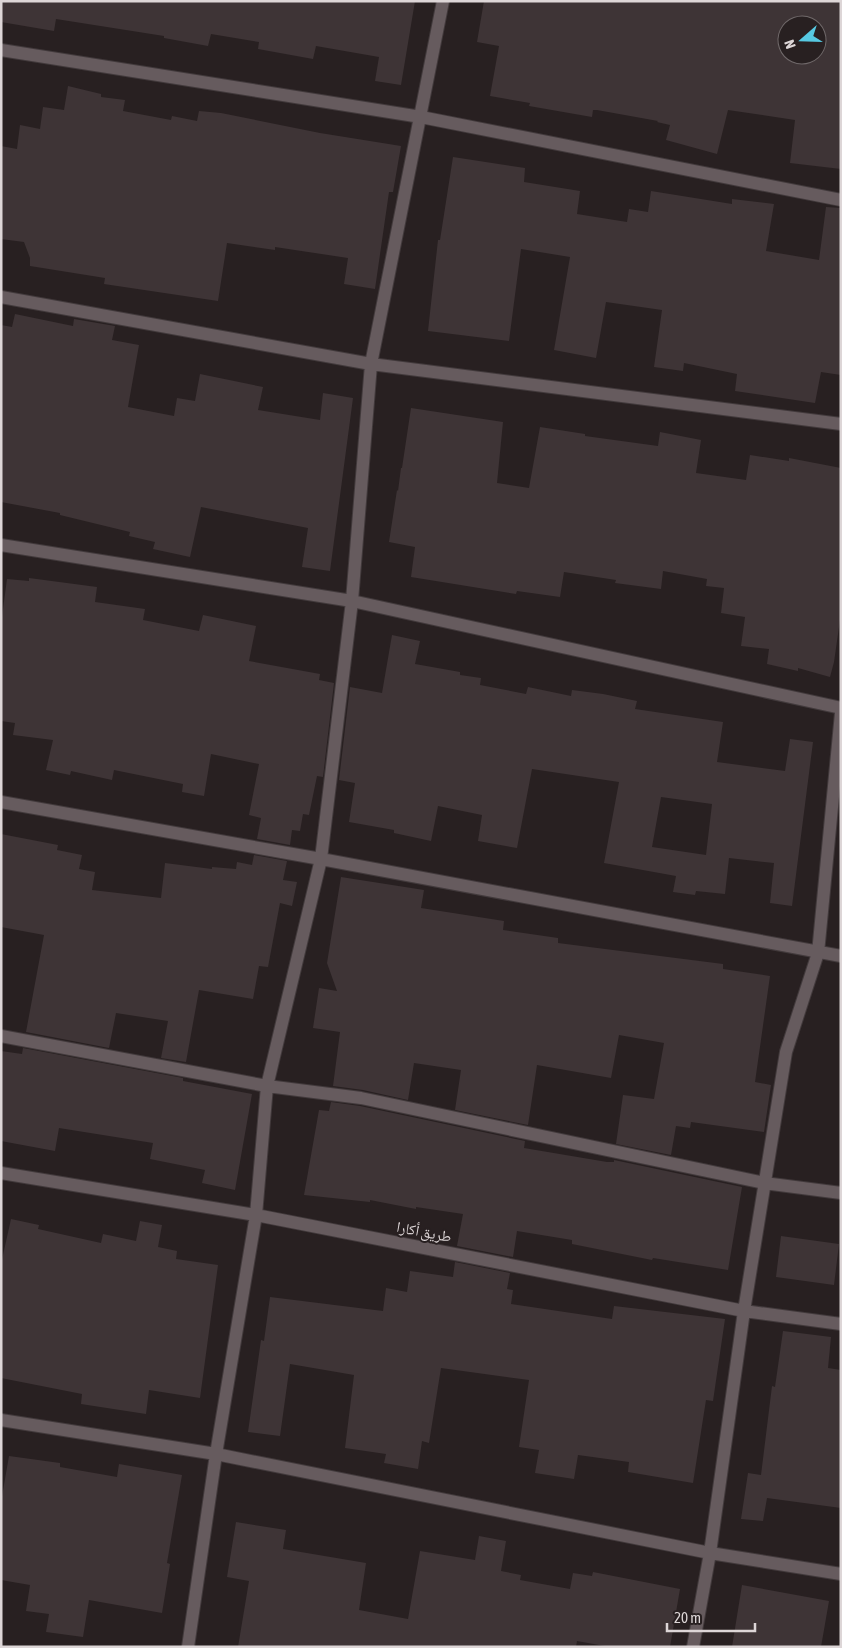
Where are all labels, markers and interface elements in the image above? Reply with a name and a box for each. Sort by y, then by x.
north arrow [777,15,827,65]
text: N [781,38,799,51]
street label: طريق أكارا [395,1218,453,1247]
scale bar [667,1600,754,1632]
text: 20 m [674,1609,701,1626]

